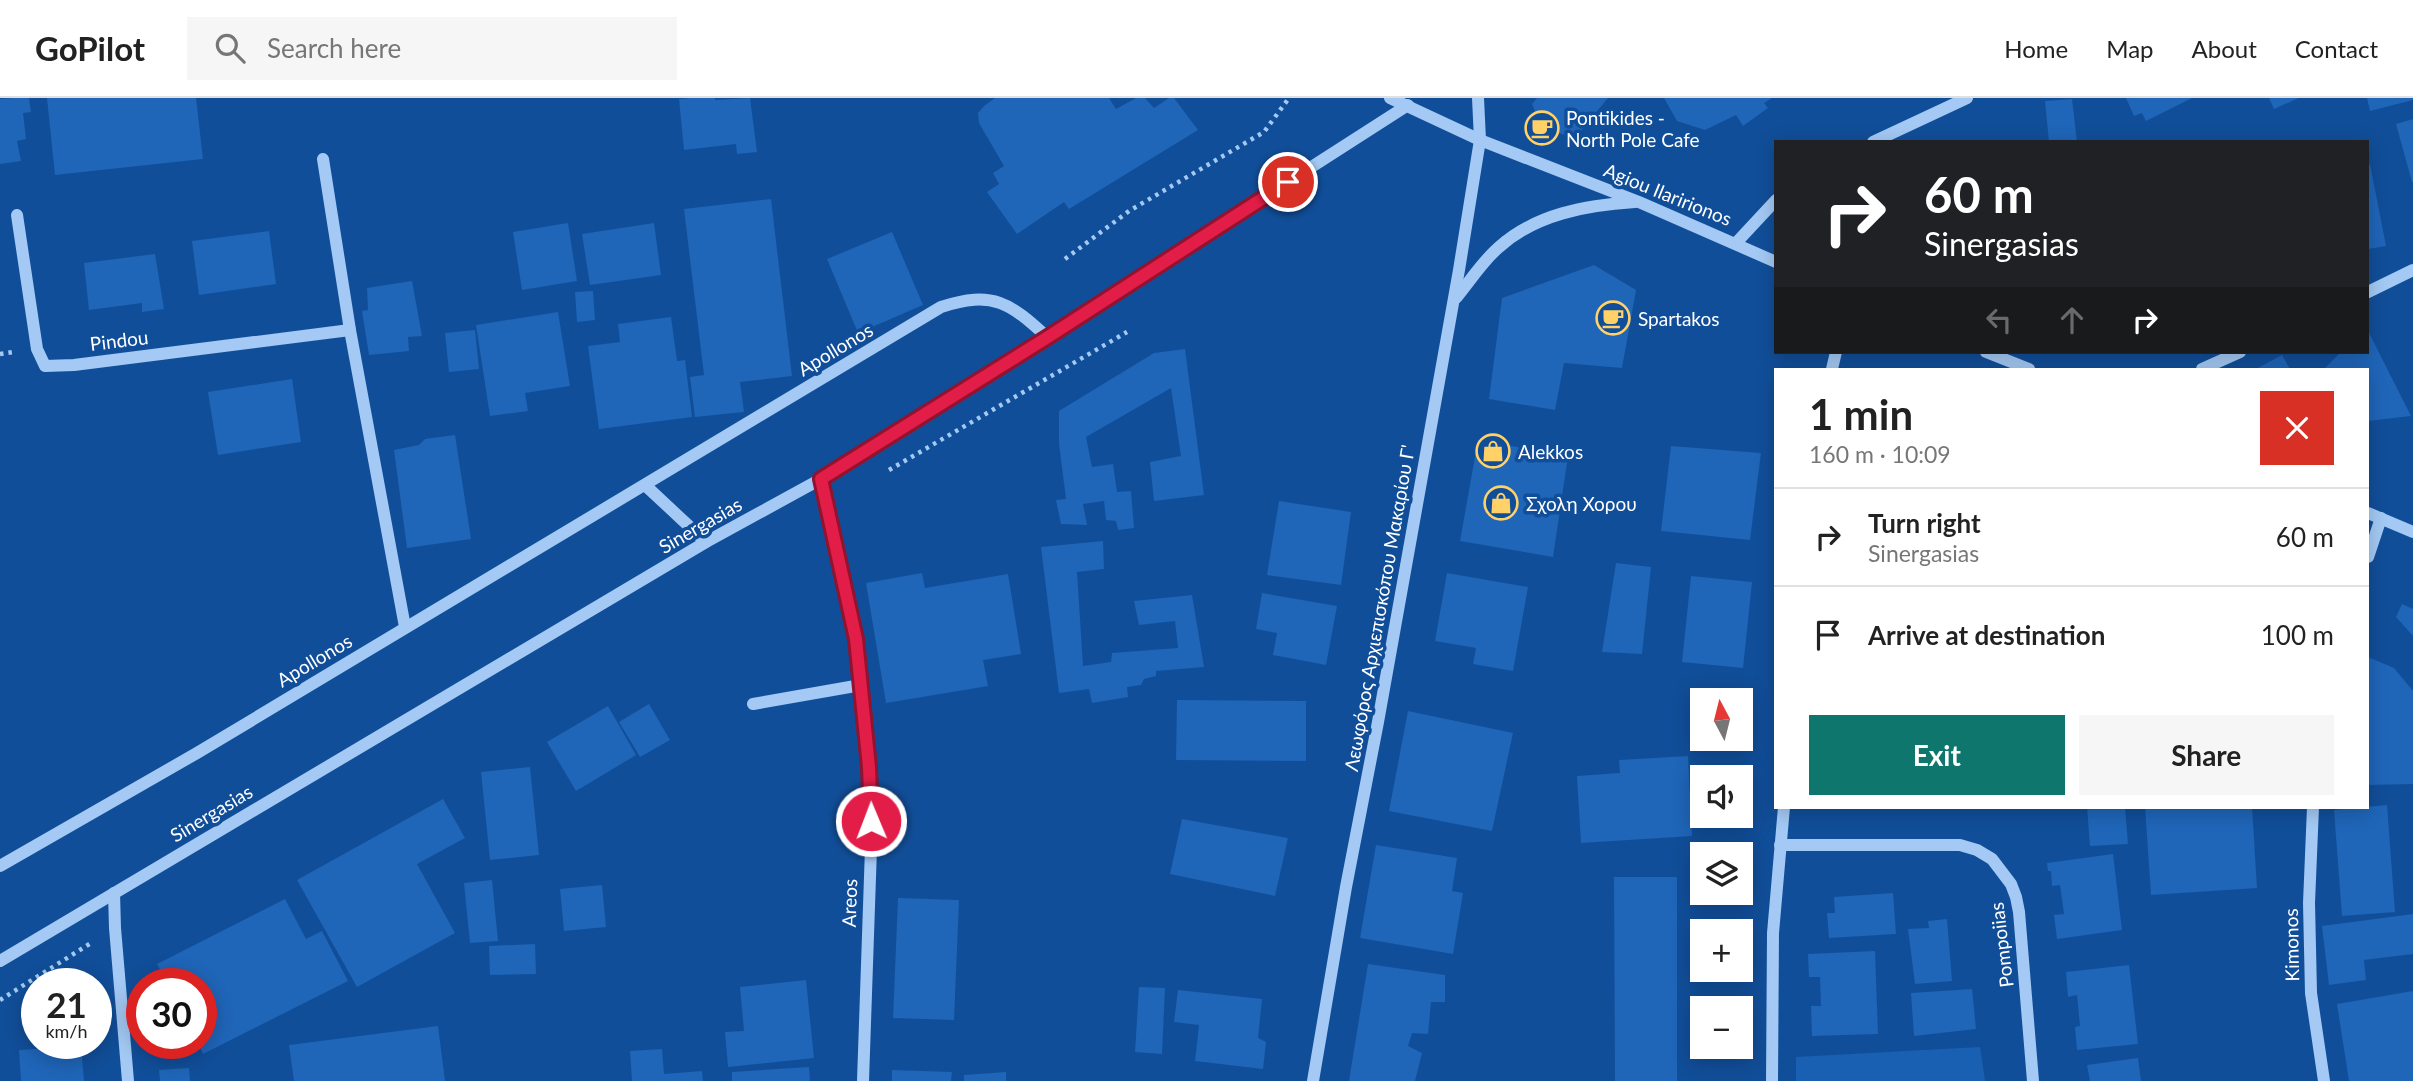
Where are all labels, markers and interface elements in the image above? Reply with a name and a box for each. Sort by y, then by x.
search box [187,17,677,80]
text: GoPilot [35,28,145,68]
icon: search [211,29,249,67]
text: Search here [267,32,401,64]
text: Home [2004,34,2068,63]
text: Map [2106,34,2154,63]
text: About [2192,34,2257,63]
text: Contact [2295,34,2378,63]
place label: Pontikides - North Pole Cafe [1566,106,1700,151]
cafe icon: Pontikides - North Pole Cafe [1523,109,1561,147]
pin [1258,152,1318,212]
street label: Agiou Ilaririonos [1601,158,1735,230]
icon: arrive [1269,163,1307,201]
text: 60 m [1924,165,2034,223]
icon: right [1809,168,1900,259]
text: Sinergasias [1924,224,2079,263]
cafe icon: Spartakos [1594,299,1632,337]
icon: left [1980,301,2018,339]
icon: ahead [2053,301,2091,339]
icon: right [2126,301,2164,339]
place label: Spartakos [1638,307,1719,330]
street label: Apollonos [793,318,877,380]
street label: Pindou [89,325,149,355]
text: 1 min [1809,389,1913,439]
button: close [2260,391,2334,465]
shop icon: Alekkos [1474,432,1512,470]
place label: Alekkos [1518,440,1583,463]
text: 160 m · 10:09 [1809,440,1951,468]
street label: Λεωφόρος Αρχιεπισκόπου Μακαρίου Γ' [1339,443,1419,773]
shop icon: Σχολη Χορου [1482,484,1520,522]
street label: Sinergasias [654,492,746,558]
place label: Σχολη Χορου [1526,492,1637,515]
text: Turn right [1868,507,1981,539]
icon: right [1809,518,1847,556]
text: 60 m [2276,521,2334,553]
text: Sinergasias [1868,539,1979,567]
icon: arrive [1809,616,1847,654]
text: Arrive at destination [1868,619,2105,651]
text: 100 m [2261,619,2334,651]
street label: Apollonos [272,629,356,691]
north arrow [1690,688,1754,751]
map controls [1690,688,1753,1059]
button: Exit [1809,715,2065,795]
button: Share [2079,715,2334,795]
button: sound [1690,765,1753,828]
street label: Sinergasias [166,779,256,847]
position arrow [834,784,908,858]
button: layers [1690,842,1753,905]
street label: Areos [837,878,861,928]
street label: Pompoiias [1984,901,2018,989]
street label: Kimonos [2279,908,2303,982]
button: + [1690,919,1753,982]
speed limit sign: 30 [126,968,217,1059]
text: 21 [46,983,87,1025]
button: − [1690,996,1753,1059]
text: km/h [45,1020,88,1042]

